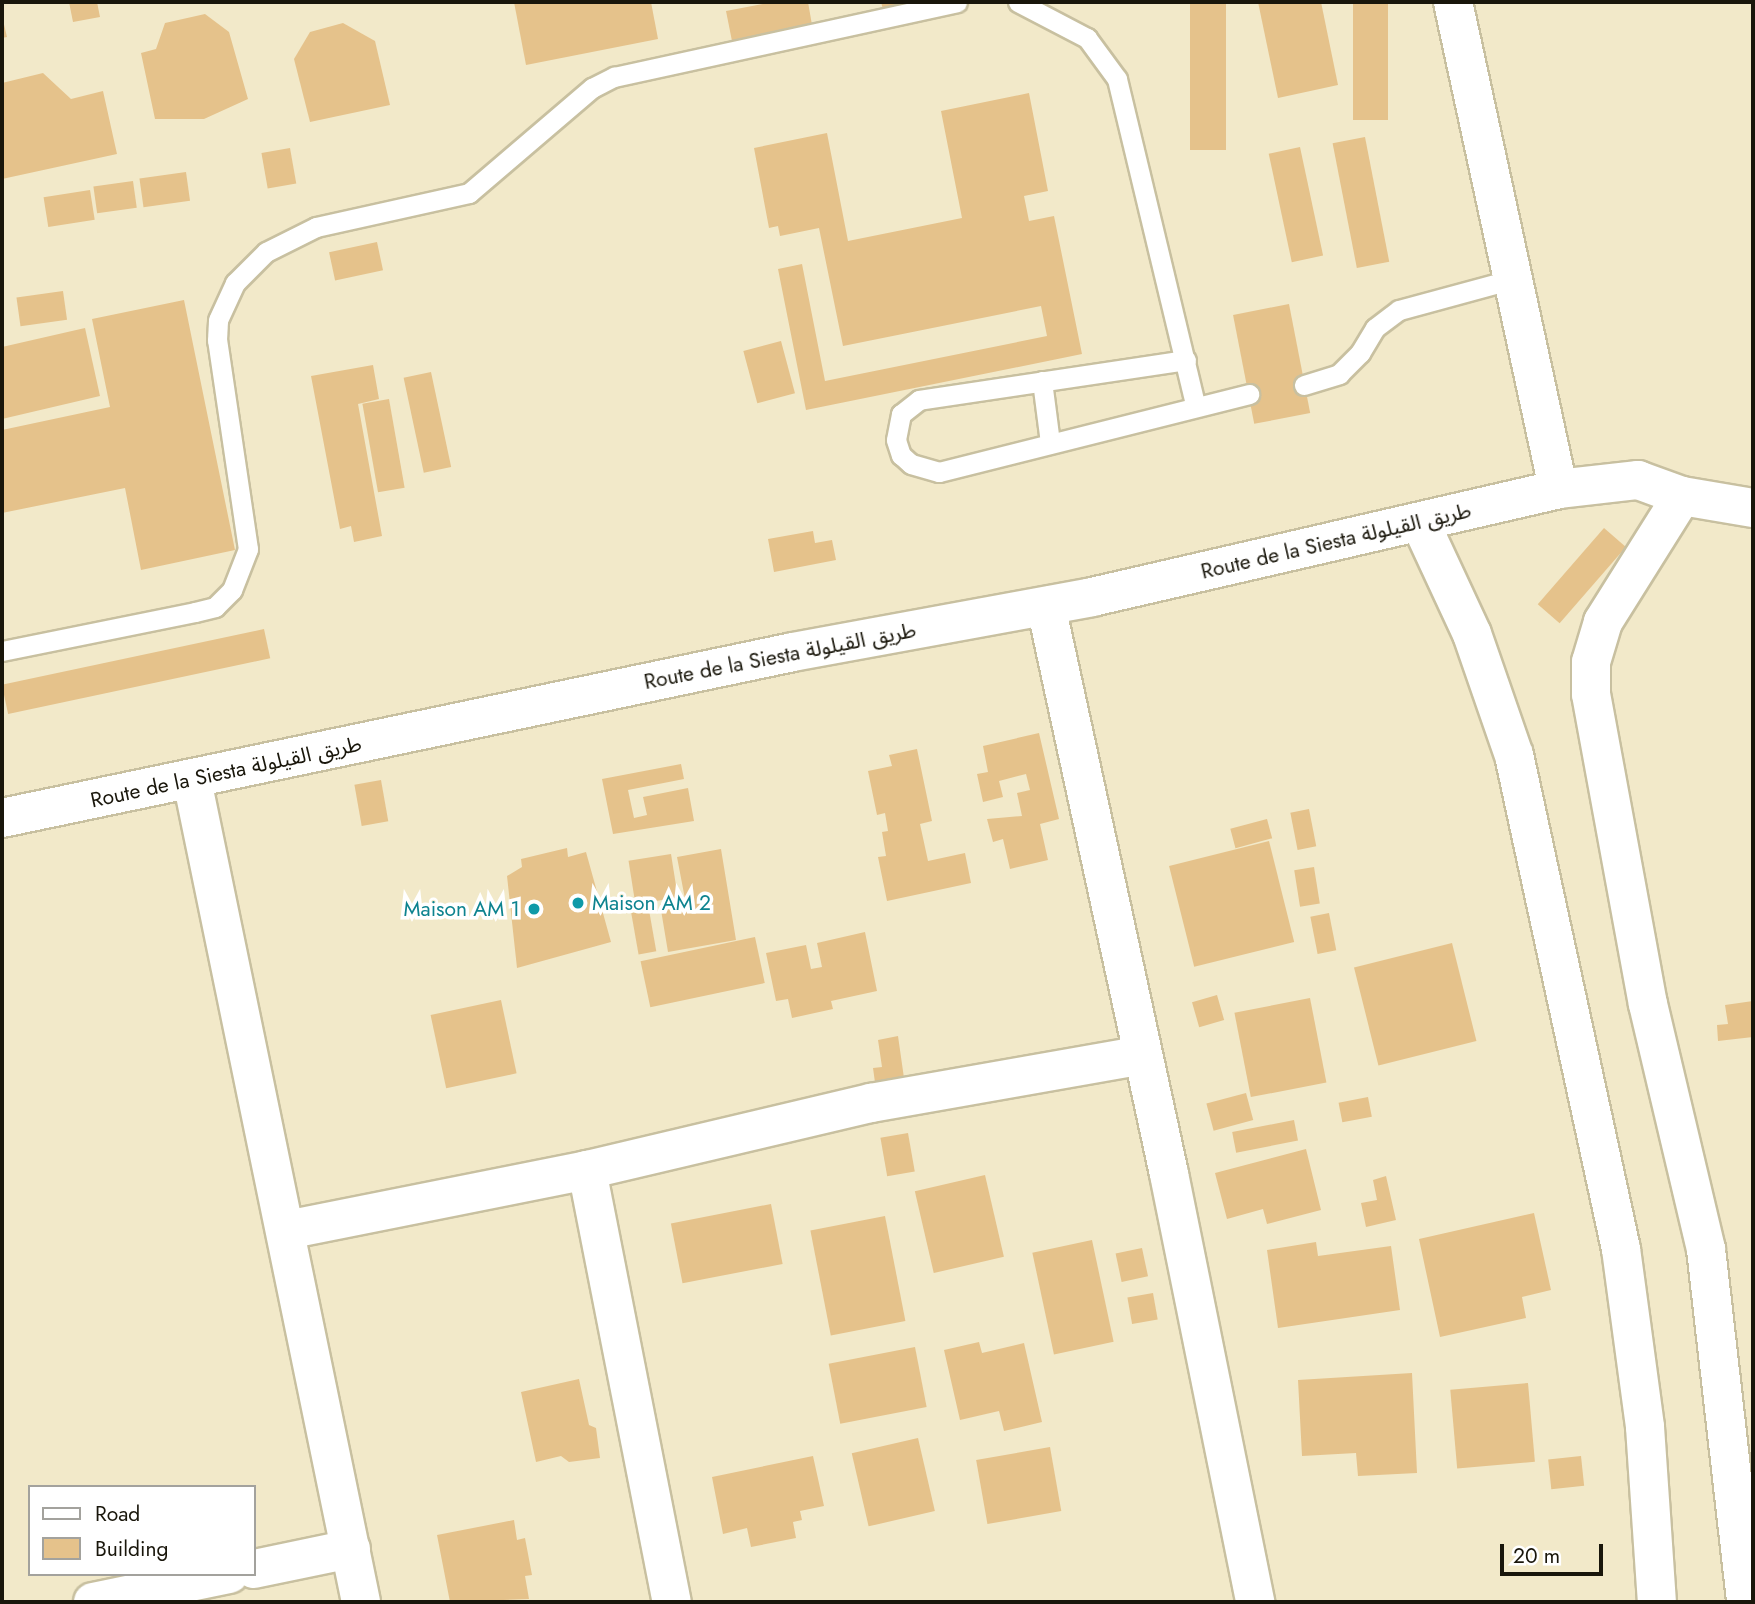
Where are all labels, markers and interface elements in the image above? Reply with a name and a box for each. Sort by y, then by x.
street label: Route de la Siesta طريق القيلولة [1198,498,1474,584]
street label: Route de la Siesta طريق القيلولة [642,617,918,695]
street label: Route de la Siesta طريق القيلولة [88,731,364,813]
place label: Maison AM 2 [592,890,711,916]
marker: Maison AM 2 [570,895,586,911]
place label: Maison AM 1 [404,896,520,922]
marker: Maison AM 1 [526,901,542,917]
legend [28,1485,256,1576]
text: Road [95,1499,140,1529]
scale bar [1503,1530,1606,1574]
text: Building [95,1534,168,1564]
text: 20 m [1513,1541,1560,1571]

